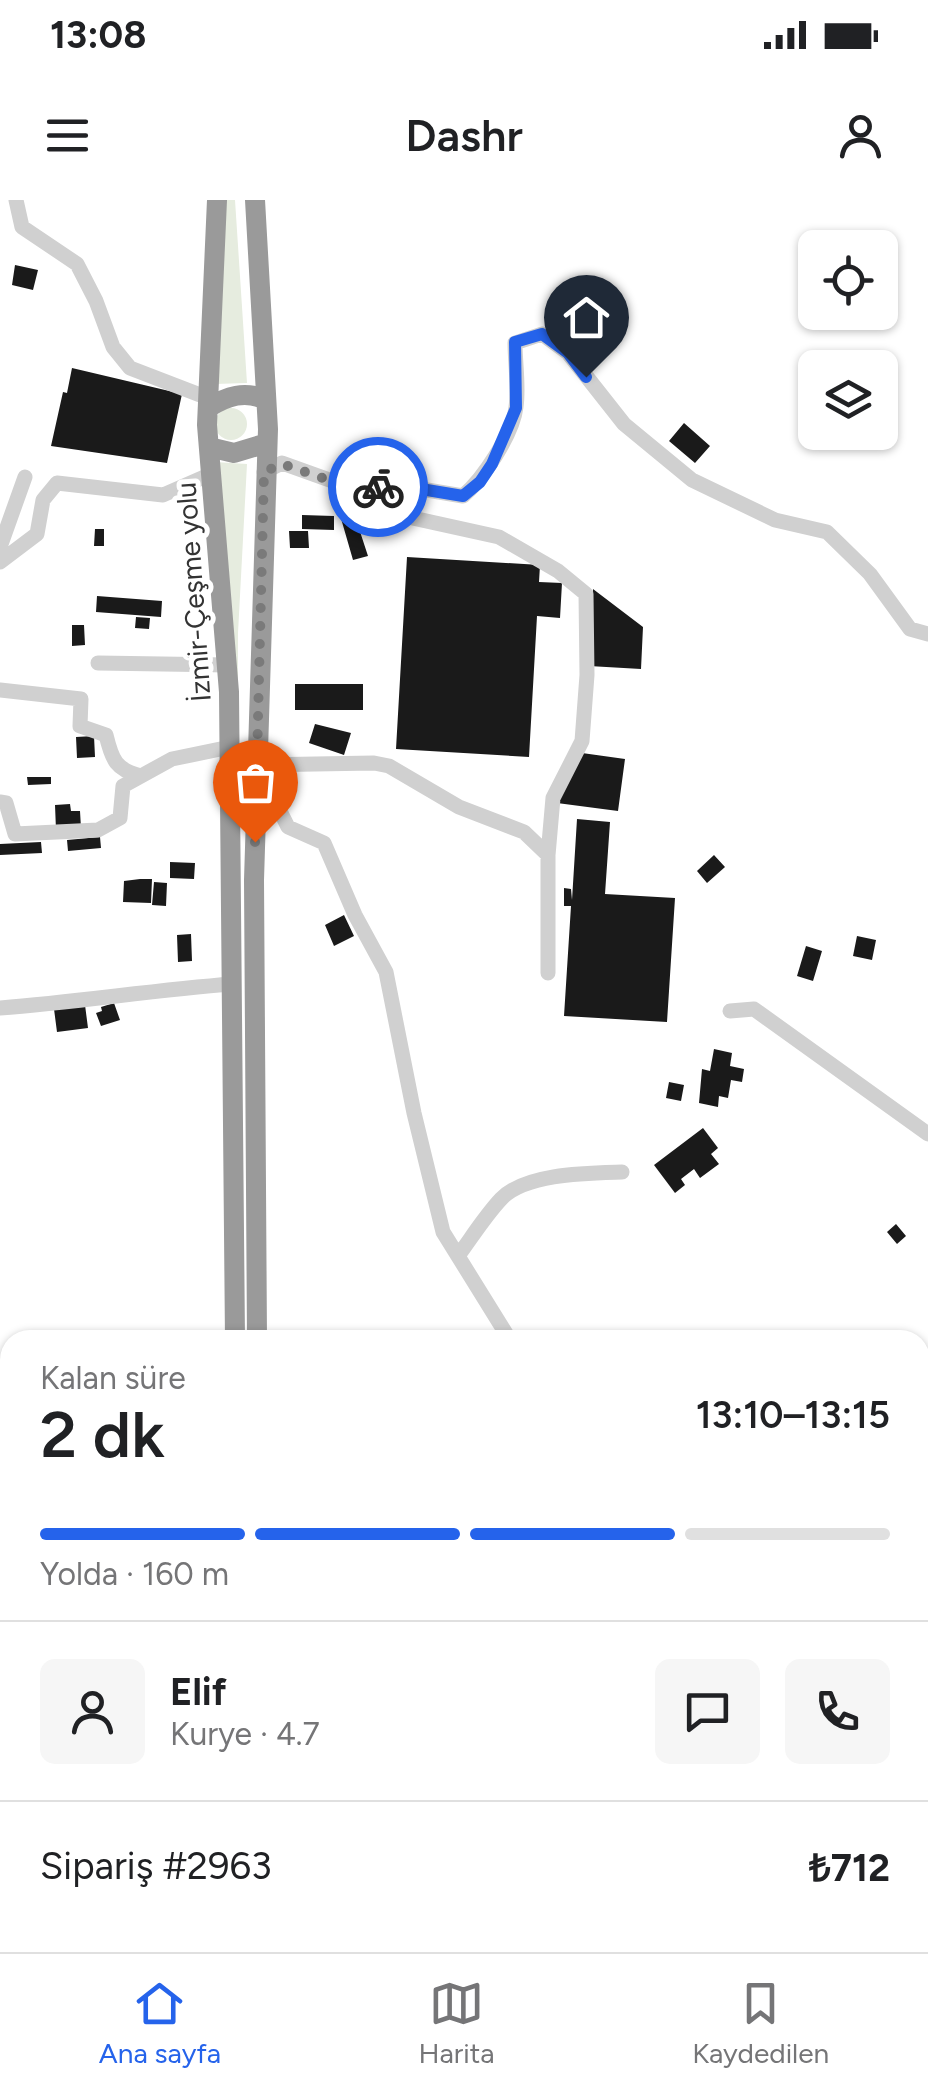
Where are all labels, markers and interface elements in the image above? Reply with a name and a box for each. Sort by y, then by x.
text: 13:08 [50,12,146,58]
icon: menu [40,108,95,163]
text: Dashr [405,108,523,162]
icon: person [833,108,888,163]
map controls [798,230,898,450]
button: locate [798,230,898,330]
pin [544,275,629,378]
icon: home [559,290,614,345]
button: layers [798,350,898,450]
courier [328,437,428,537]
icon: bike [351,460,406,515]
street label: İzmir-Çeşme yolu [168,481,218,703]
pin [213,740,298,843]
icon: bag [228,755,283,810]
text: Kalan süre [40,1359,186,1397]
text: 13:10–13:15 [696,1392,890,1438]
text: 2 dk [40,1395,165,1473]
text: Yolda · 160 m [40,1555,229,1593]
button: person [40,1659,145,1764]
button: chat [655,1659,760,1764]
button: phone [785,1659,890,1764]
text: Elif [170,1669,227,1715]
text: Kurye · 4.7 [170,1715,320,1753]
text: Sipariş #2963 [40,1843,272,1889]
text: ₺712 [809,1845,890,1891]
tab: Ana sayfa [99,1976,221,2070]
tab: Harita [419,1976,495,2070]
tab: Kaydedilen [692,1976,829,2070]

